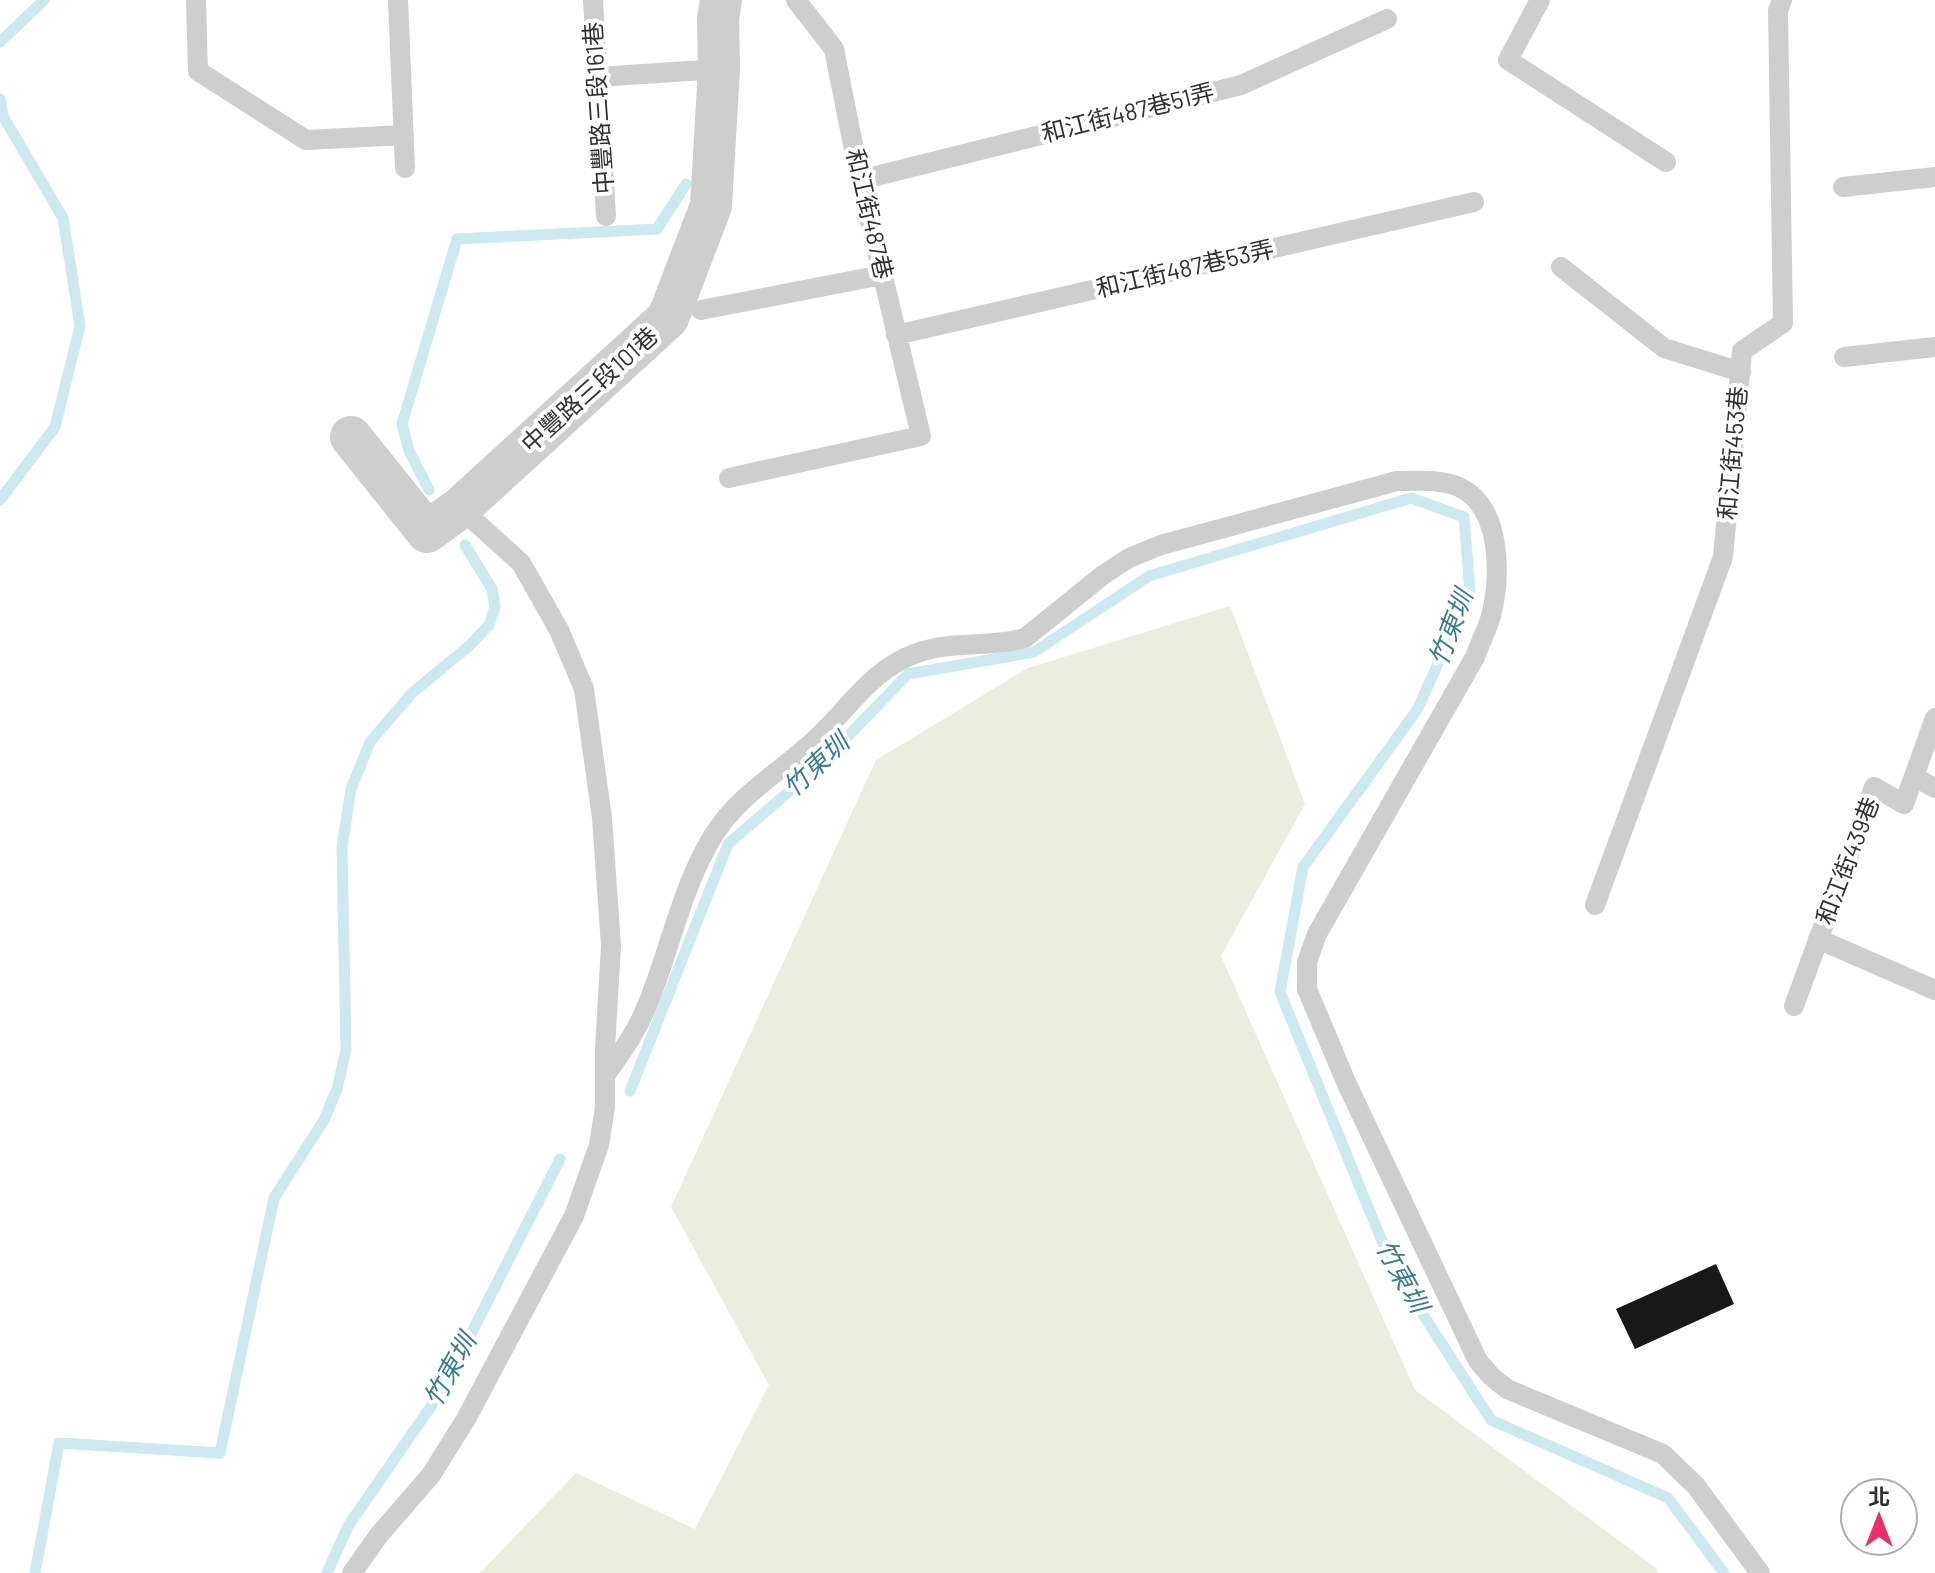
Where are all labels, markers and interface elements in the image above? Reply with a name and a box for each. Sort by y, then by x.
street label: 中豐路三段161巷 [577,21,618,195]
street label: 和江街487巷51弄 [1038,76,1217,147]
street label: 和江街487巷 [841,146,900,282]
street label: 和江街487巷53弄 [1093,233,1276,302]
street label: 中豐路三段101巷 [515,320,663,458]
street label: 和江街453巷 [1711,385,1752,521]
water label: 竹東圳 [1421,582,1479,669]
water label: 竹東圳 [776,723,857,802]
street label: 和江街439巷 [1809,793,1884,928]
water label: 竹東圳 [1371,1234,1438,1320]
water label: 竹東圳 [416,1324,483,1411]
north arrow [1839,1477,1919,1557]
text: 北 [1868,1483,1890,1509]

